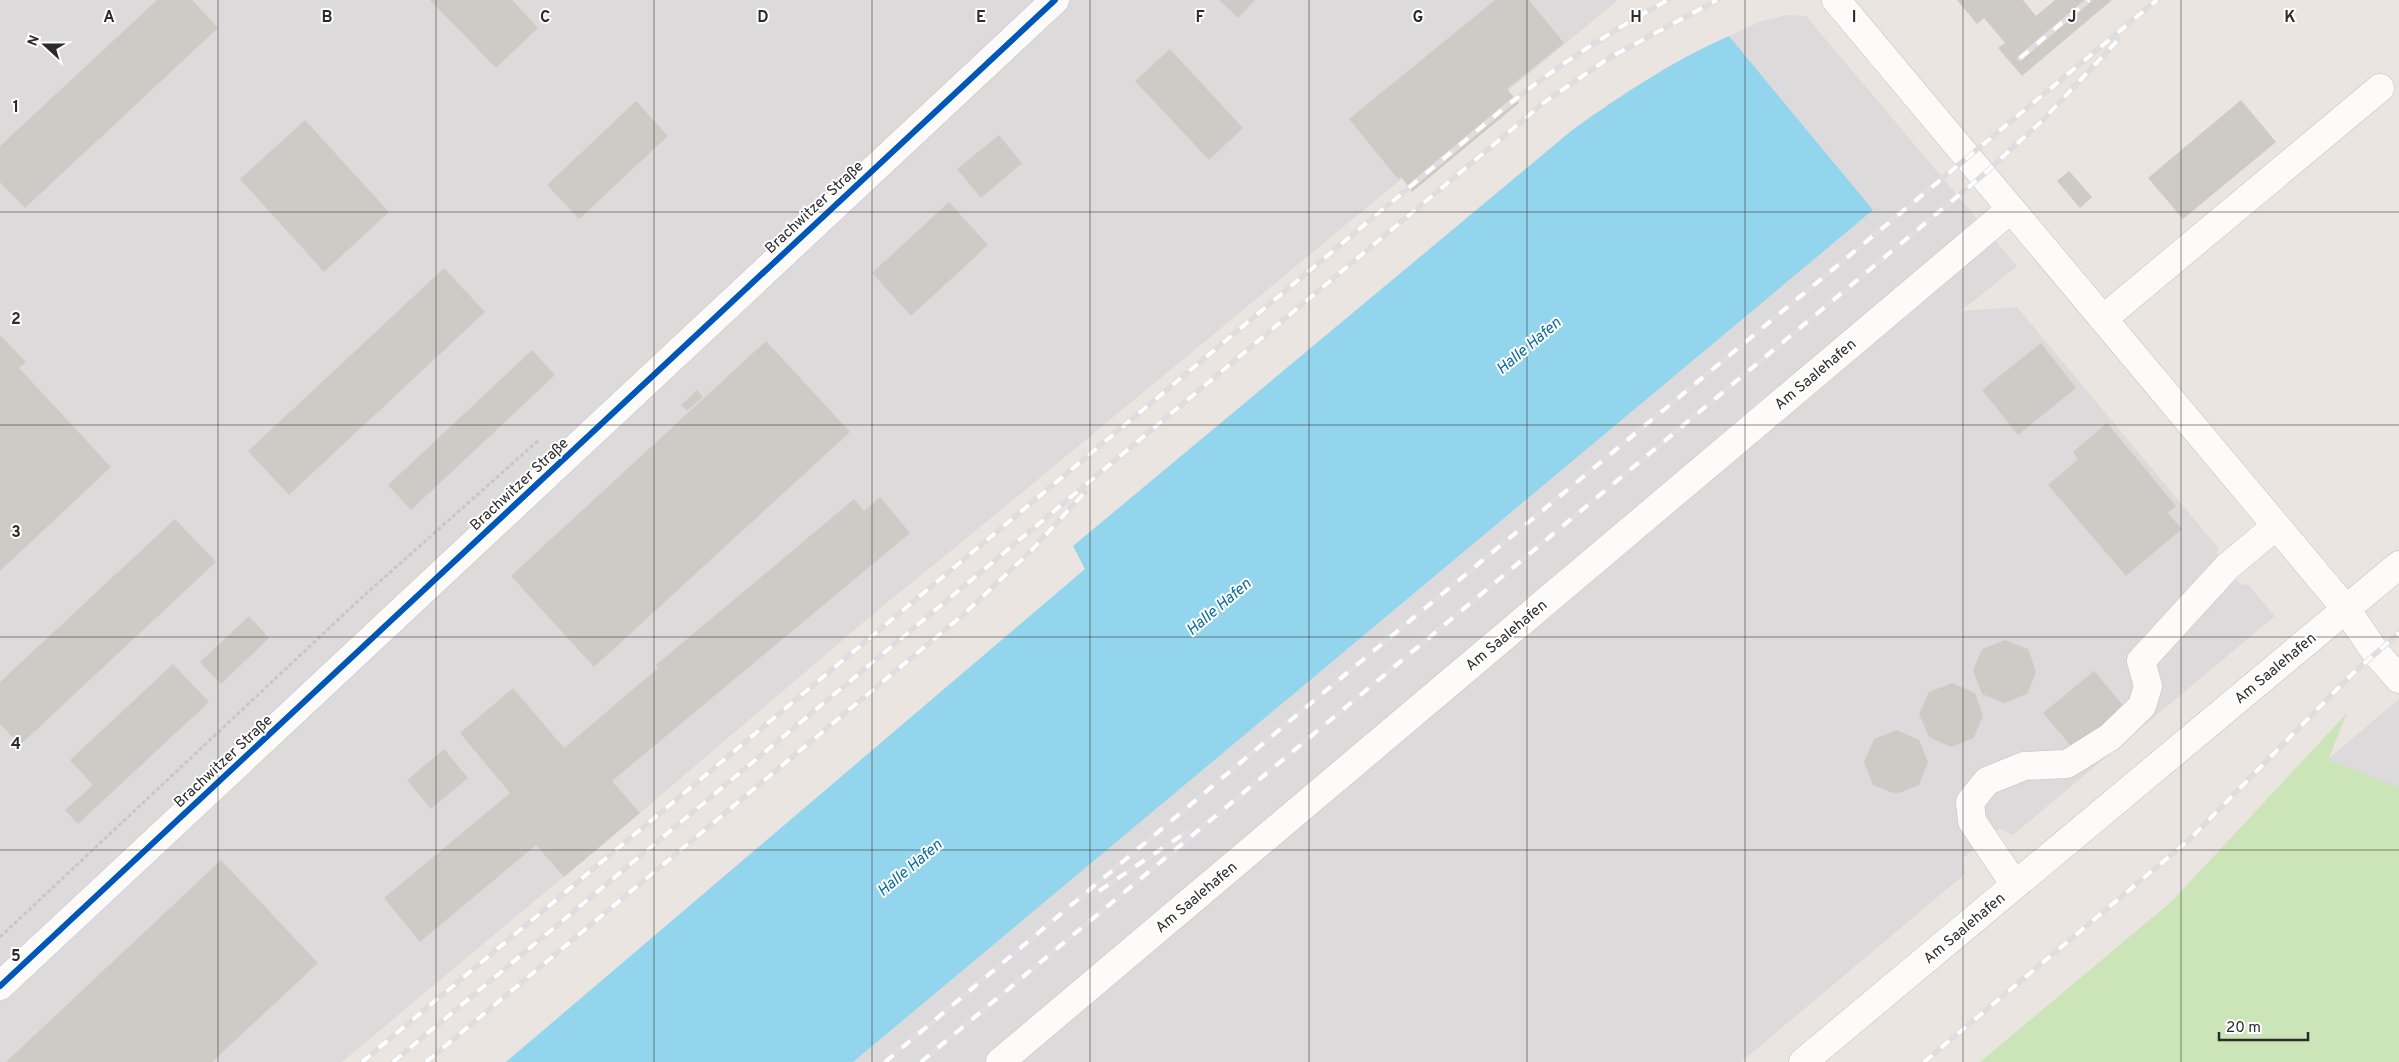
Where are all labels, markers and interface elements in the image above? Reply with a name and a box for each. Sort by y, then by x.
text: A [103,8,115,28]
text: B [321,8,333,28]
text: C [540,8,550,28]
text: D [757,8,769,28]
text: E [976,8,986,28]
text: F [1195,8,1205,28]
text: G [1413,8,1423,28]
text: H [1630,8,1642,28]
text: I [1852,8,1856,28]
text: J [2068,8,2076,28]
text: K [2284,8,2296,28]
north arrow [20,20,70,70]
text: N [25,33,44,49]
text: 1 [13,98,19,118]
street label: Brachwitzer Straße [762,157,868,259]
text: 2 [11,310,21,330]
water label: Halle Hafen [1493,313,1566,380]
street label: Am Saalehafen [1771,335,1861,415]
street label: Brachwitzer Straße [467,434,573,536]
text: 3 [11,523,21,543]
water label: Halle Hafen [1183,574,1256,641]
street label: Am Saalehafen [1462,596,1552,676]
street label: Am Saalehafen [2231,629,2321,709]
street label: Brachwitzer Straße [171,711,277,813]
text: 4 [11,735,21,755]
water label: Halle Hafen [874,835,947,902]
street label: Am Saalehafen [1152,858,1242,938]
street label: Am Saalehafen [1920,889,2010,969]
text: 5 [11,947,21,967]
scale bar [2219,1010,2308,1042]
text: 20 m [2226,1019,2261,1038]

